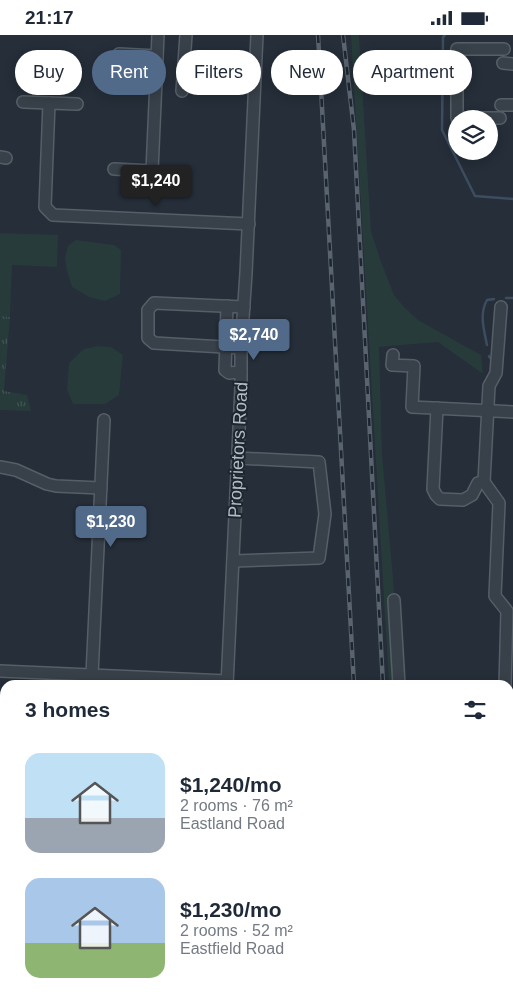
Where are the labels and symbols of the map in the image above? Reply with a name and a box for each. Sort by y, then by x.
pin: $1,240 [115,165,197,207]
pin: $2,740 [213,319,295,361]
street label: Proprietors Road [224,382,252,518]
pin: $1,230 [70,505,152,548]

